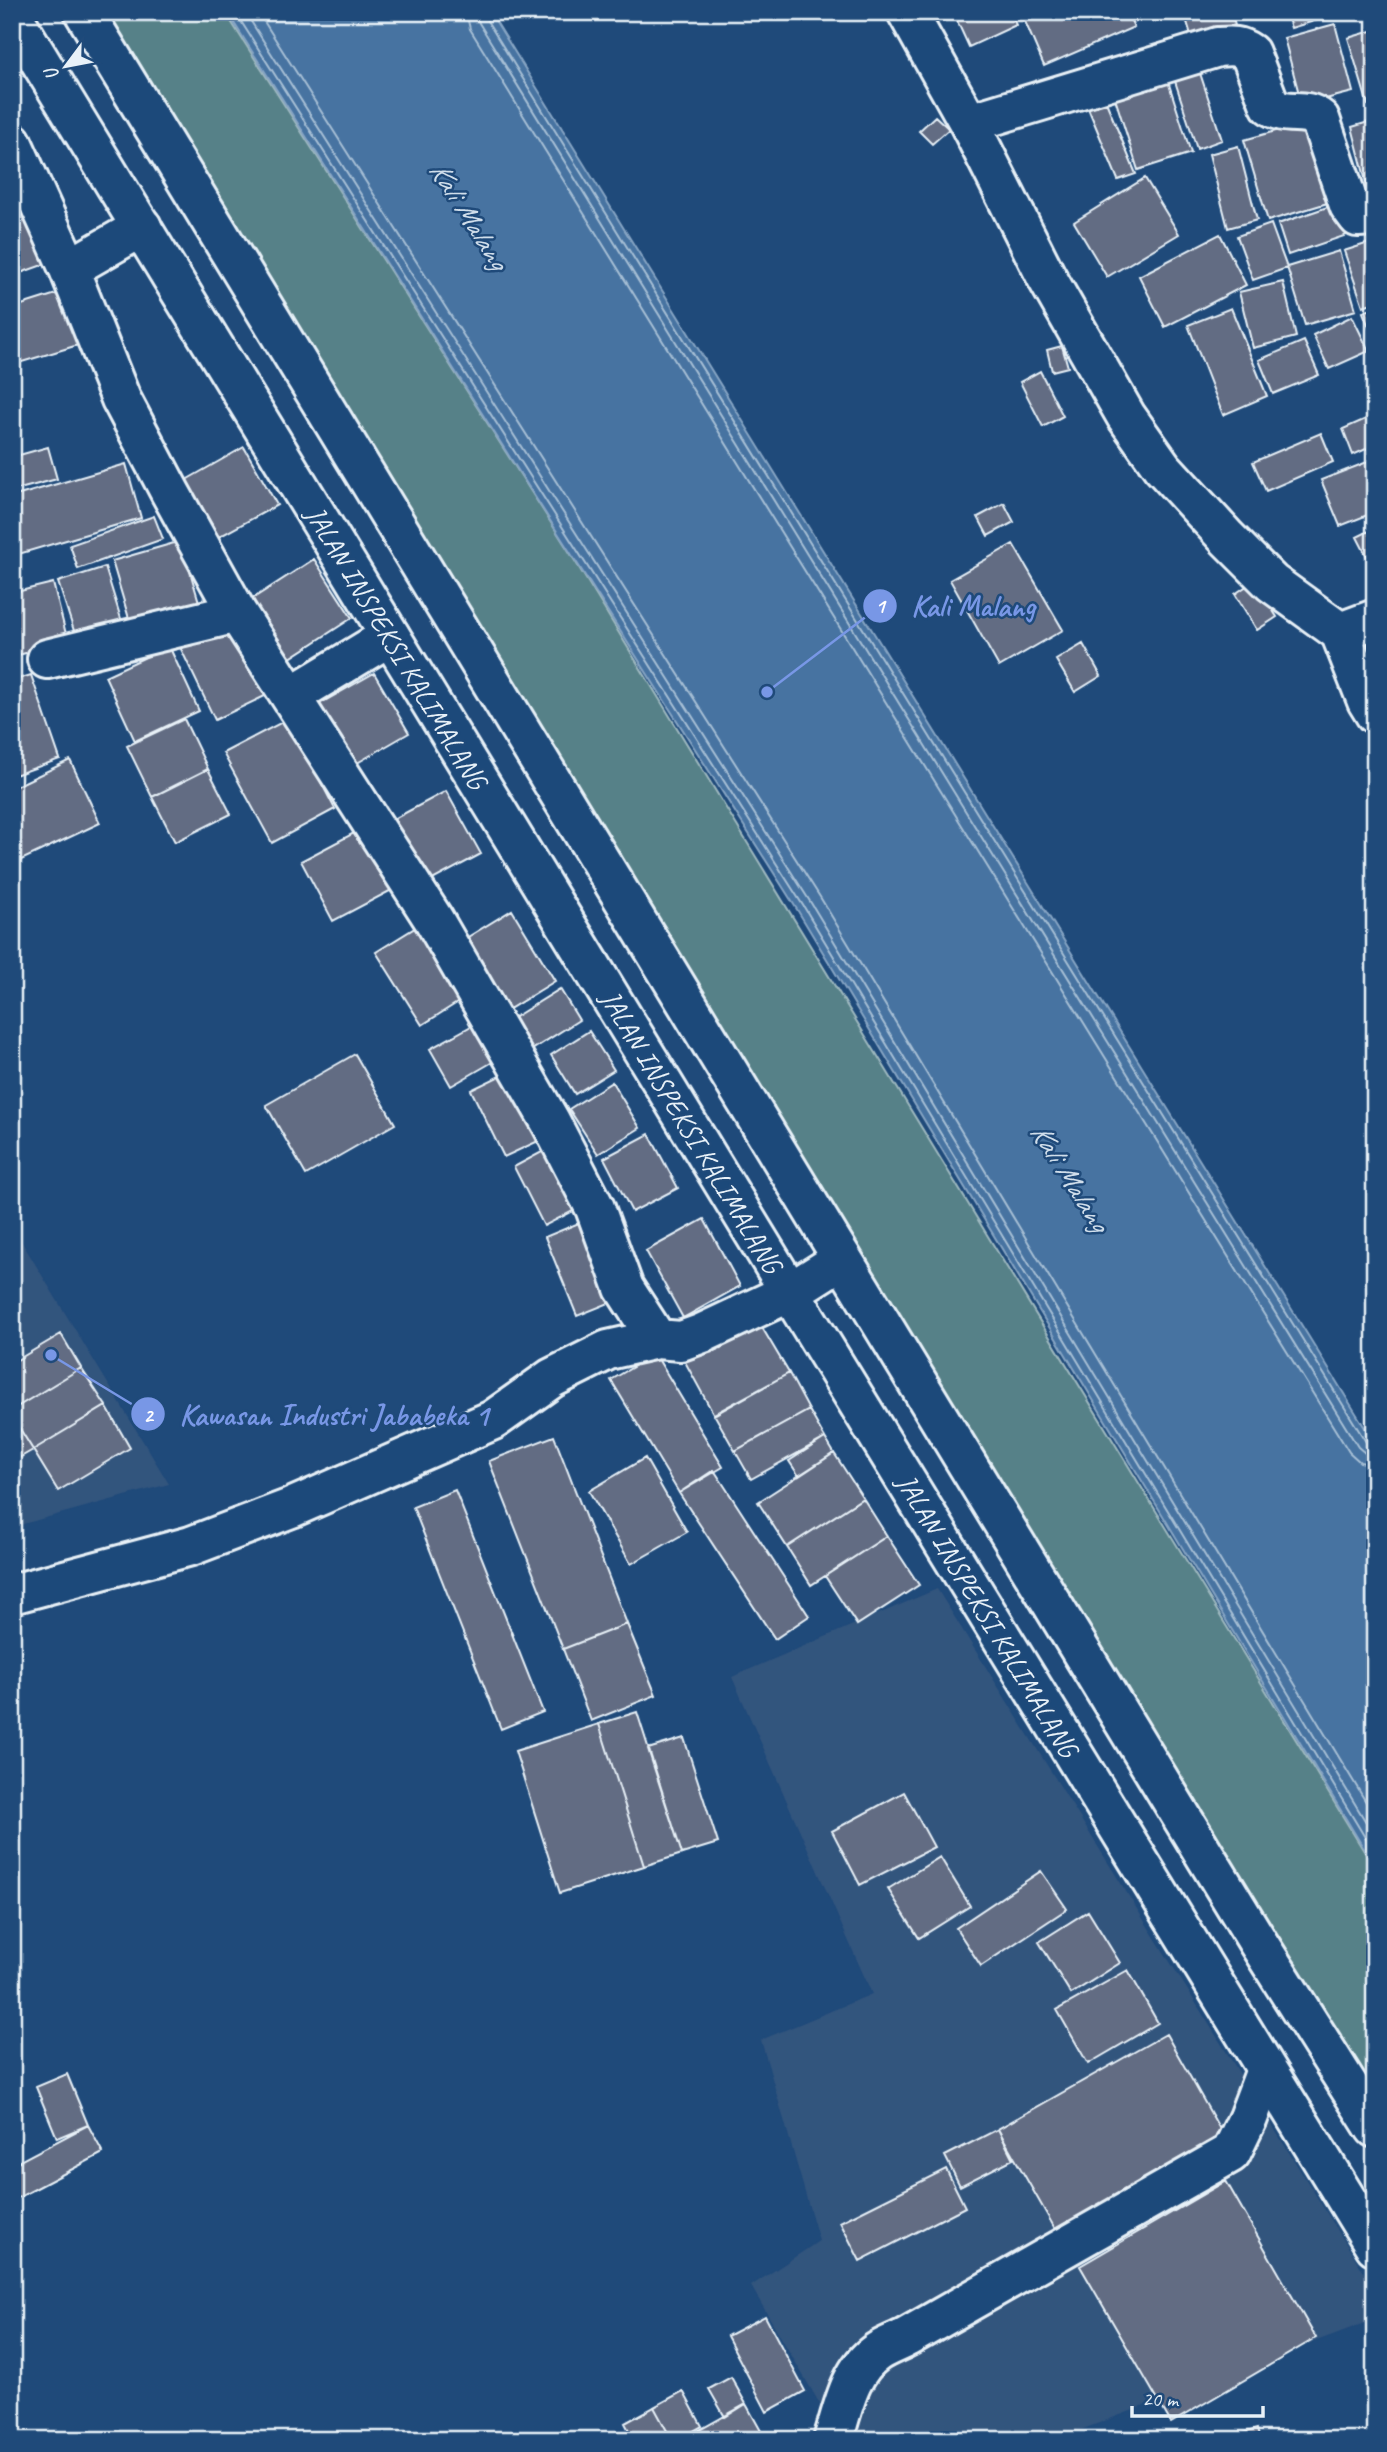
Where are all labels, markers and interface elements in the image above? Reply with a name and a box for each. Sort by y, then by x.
north arrow [32,32,102,102]
text: U [38,61,65,85]
water label: Kali Malang [421,154,519,279]
street label: JALAN INSPEKSI KALIMALANG [297,498,497,798]
callout: Kali Malang [863,580,1049,631]
text: Kali Malang [911,587,1037,625]
text: 1 [875,593,887,619]
street label: JALAN INSPEKSI KALIMALANG [592,982,792,1282]
water label: Kali Malang [1022,1116,1120,1241]
callout: Kawasan Industri Jababeka 1 [130,1389,502,1440]
text: Kawasan Industri Jababeka 1 [180,1396,492,1434]
text: 2 [143,1402,155,1428]
street label: JALAN INSPEKSI KALIMALANG [888,1466,1088,1766]
scale bar [1132,2375,1263,2419]
text: 20 m [1142,2386,1180,2412]

